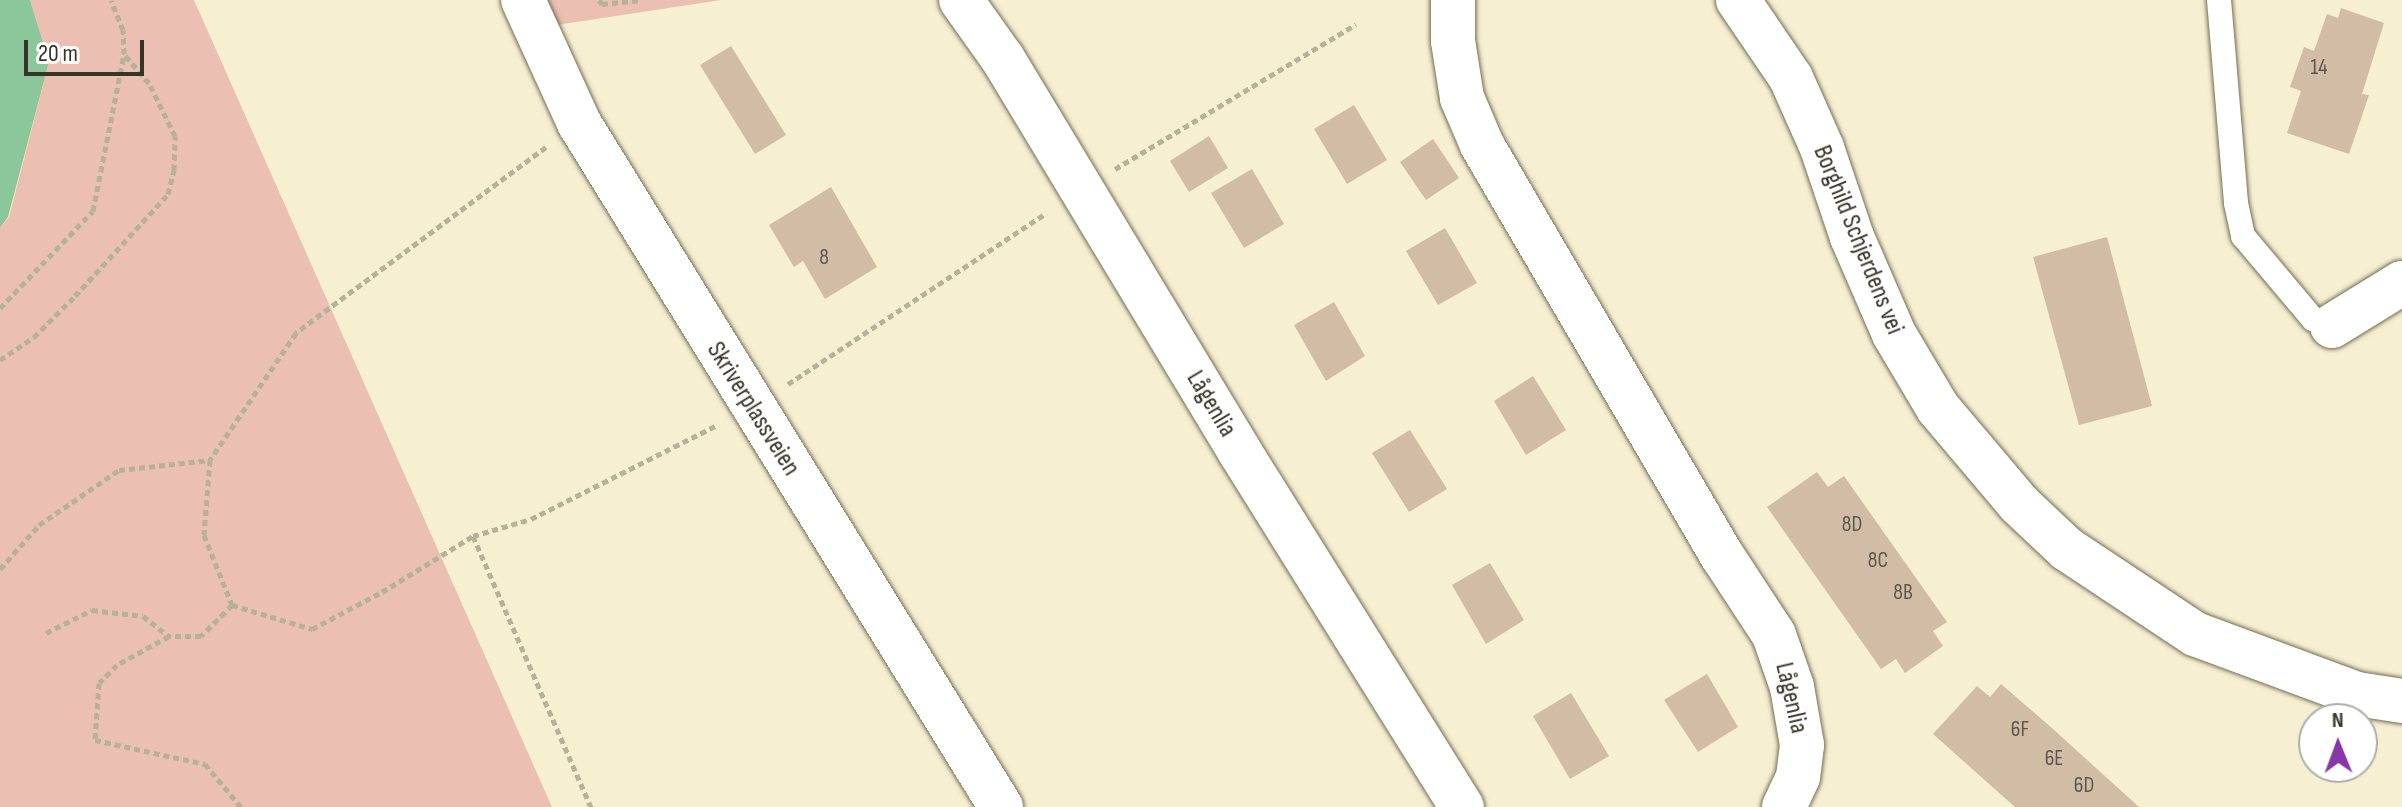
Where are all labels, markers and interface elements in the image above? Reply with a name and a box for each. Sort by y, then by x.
scale bar [28,24,148,74]
text: 20 m [38,39,78,68]
house number: 14 [2311,55,2327,81]
street label: Borghild Schjerdens vei [1806,141,1910,339]
house number: 8 [819,245,829,271]
street label: Skriverplassveien [700,336,806,482]
street label: Lågenlia [1179,365,1243,443]
house number: 8D [1842,512,1862,538]
house number: 8C [1868,548,1888,574]
house number: 8B [1893,580,1913,606]
street label: Lågenlia [1768,660,1814,736]
north arrow [2298,703,2378,783]
text: N [2331,707,2344,734]
house number: 6F [2011,717,2029,743]
house number: 6E [2045,746,2063,772]
house number: 6D [2074,773,2094,799]

